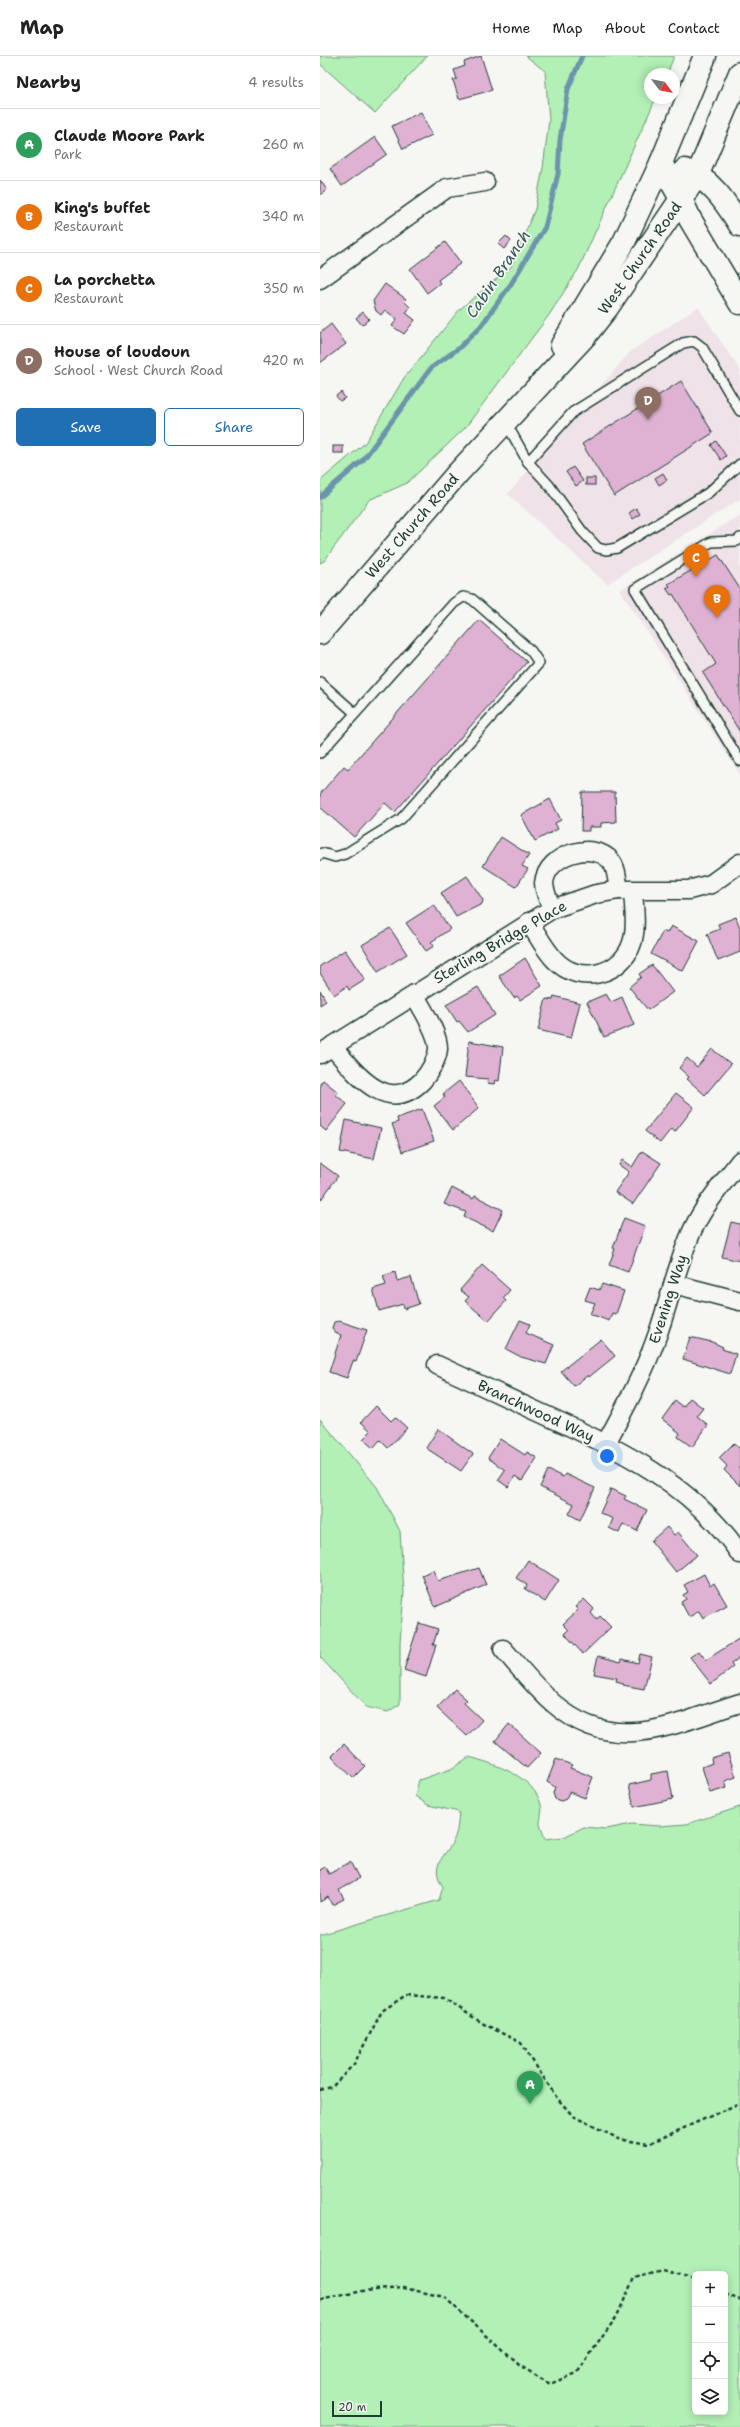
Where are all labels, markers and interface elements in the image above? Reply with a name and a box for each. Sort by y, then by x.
text: Map [20,15,64,40]
text: Home [492,19,531,37]
text: Map [553,19,583,37]
text: About [605,19,646,37]
text: Contact [668,19,720,37]
north arrow [644,68,680,104]
text: Nearby [16,71,81,93]
text: 4 results [248,74,304,91]
text: Claude Moore Park [54,126,205,146]
text: A [24,136,34,153]
text: 260 m [262,136,304,153]
text: Park [54,146,82,163]
street label: West Church Road [594,197,687,318]
text: King's buffet [54,198,150,218]
text: B [25,208,33,225]
text: 340 m [262,208,304,225]
text: Restaurant [54,218,124,235]
water label: Cabin Branch [461,226,535,322]
text: La porchetta [54,270,155,290]
text: C [25,280,33,297]
text: 350 m [263,280,304,297]
text: Restaurant [54,290,124,307]
text: House of loudoun [54,342,190,362]
text: D [24,352,34,369]
text: 420 m [262,352,304,369]
text: School · West Church Road [54,362,223,379]
pin: D [635,387,661,420]
button: Save [16,408,156,446]
button: Share [164,408,304,446]
street label: West Church Road [361,469,464,583]
pin: C [683,544,709,577]
pin: B [704,585,730,618]
street label: Sterling Bridge Place [430,896,570,988]
street label: Evening Way [644,1252,692,1346]
street label: Branchwood Way [474,1375,598,1447]
your location [597,1446,617,1466]
pin: A [517,2071,543,2104]
map controls [692,2271,728,2415]
button: + [692,2271,728,2307]
button: − [692,2307,728,2343]
button: locate [692,2343,728,2379]
button: layers [692,2379,728,2415]
scale bar [332,2399,382,2418]
text: 20 m [338,2400,366,2415]

